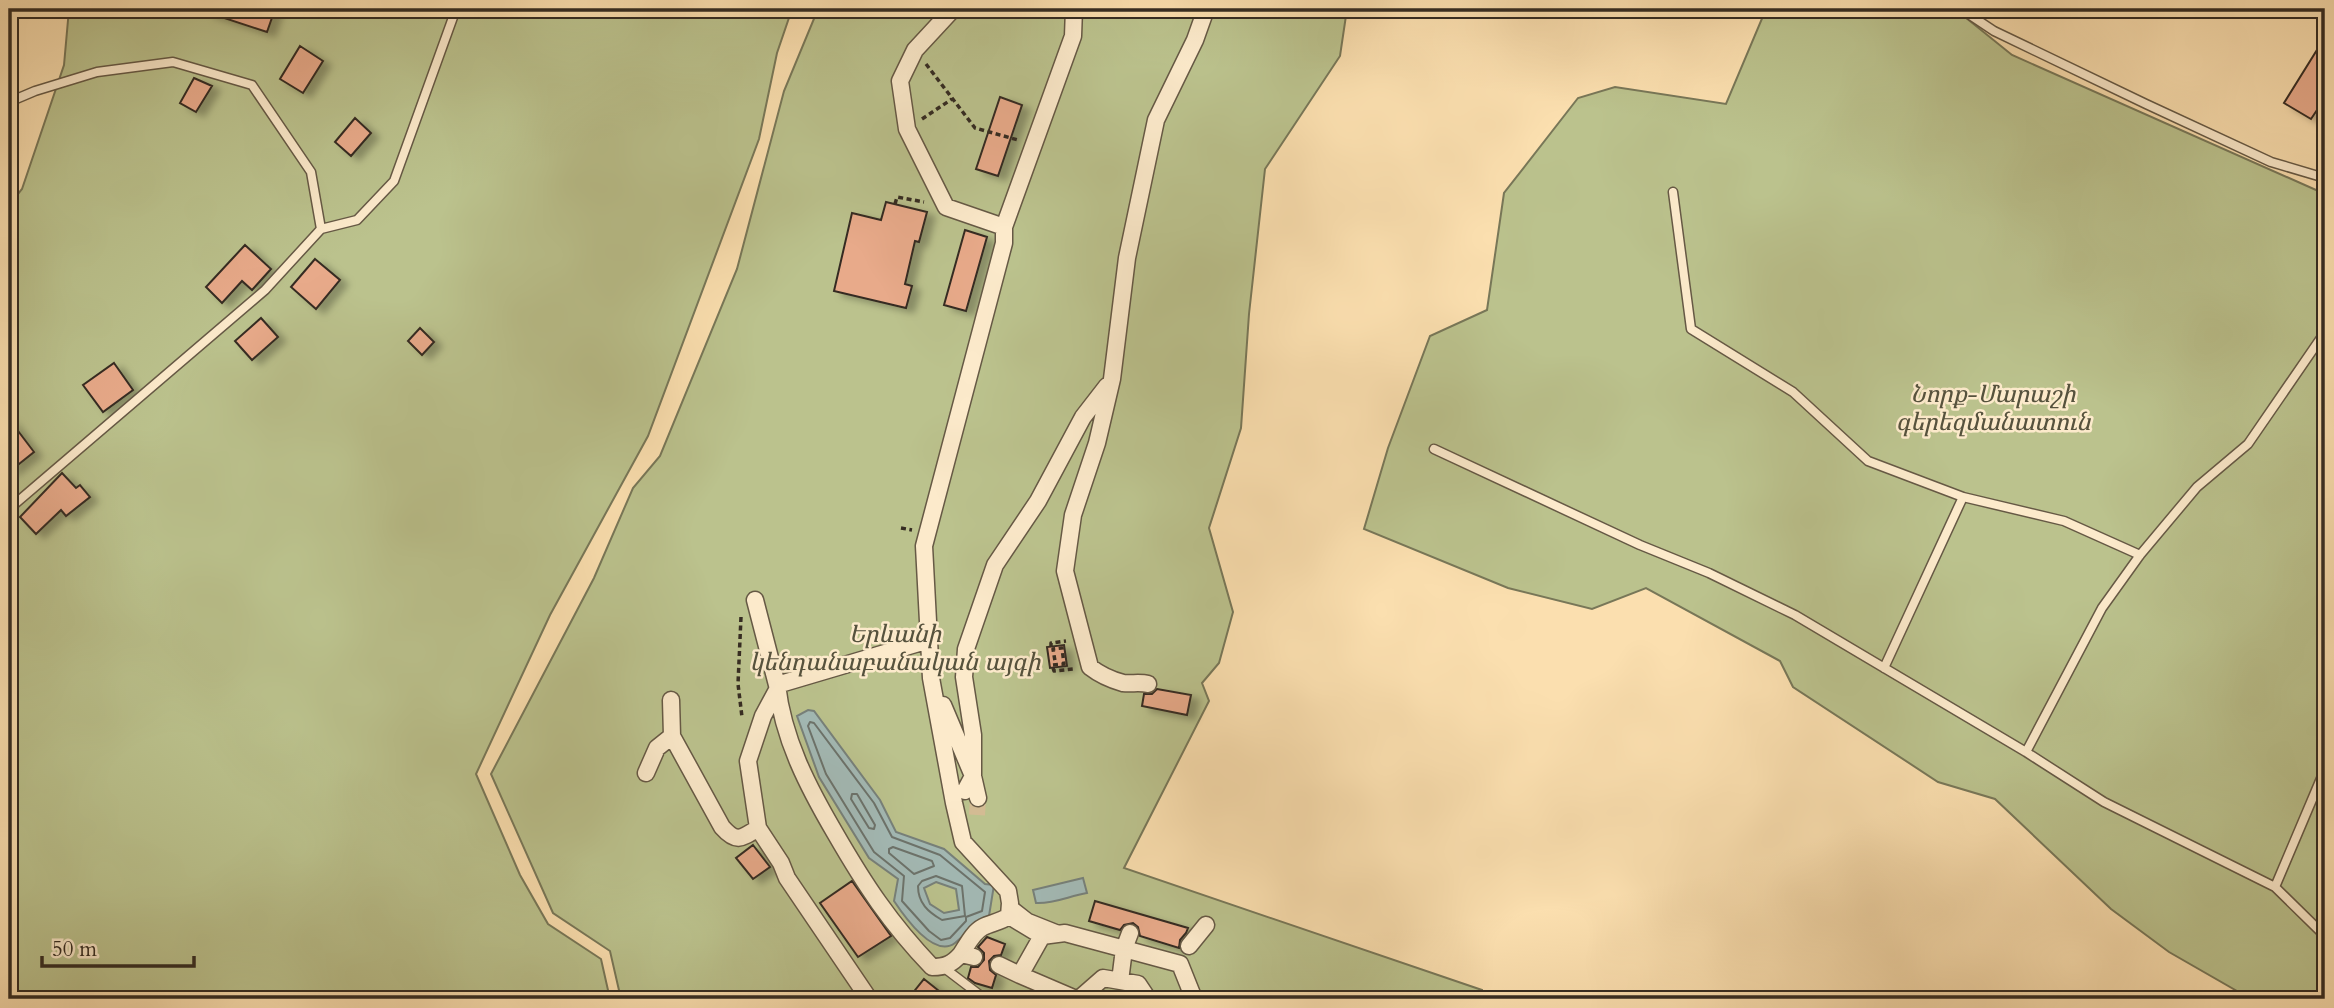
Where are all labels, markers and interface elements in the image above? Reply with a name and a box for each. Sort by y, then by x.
park label: Նորք-Մարաշի գերեզմանատուն [1896,378,2092,439]
park label: Երևանի կենդանաբանական այգի [750,618,1042,679]
scale bar [42,924,194,968]
text: 50 m [52,935,97,964]

